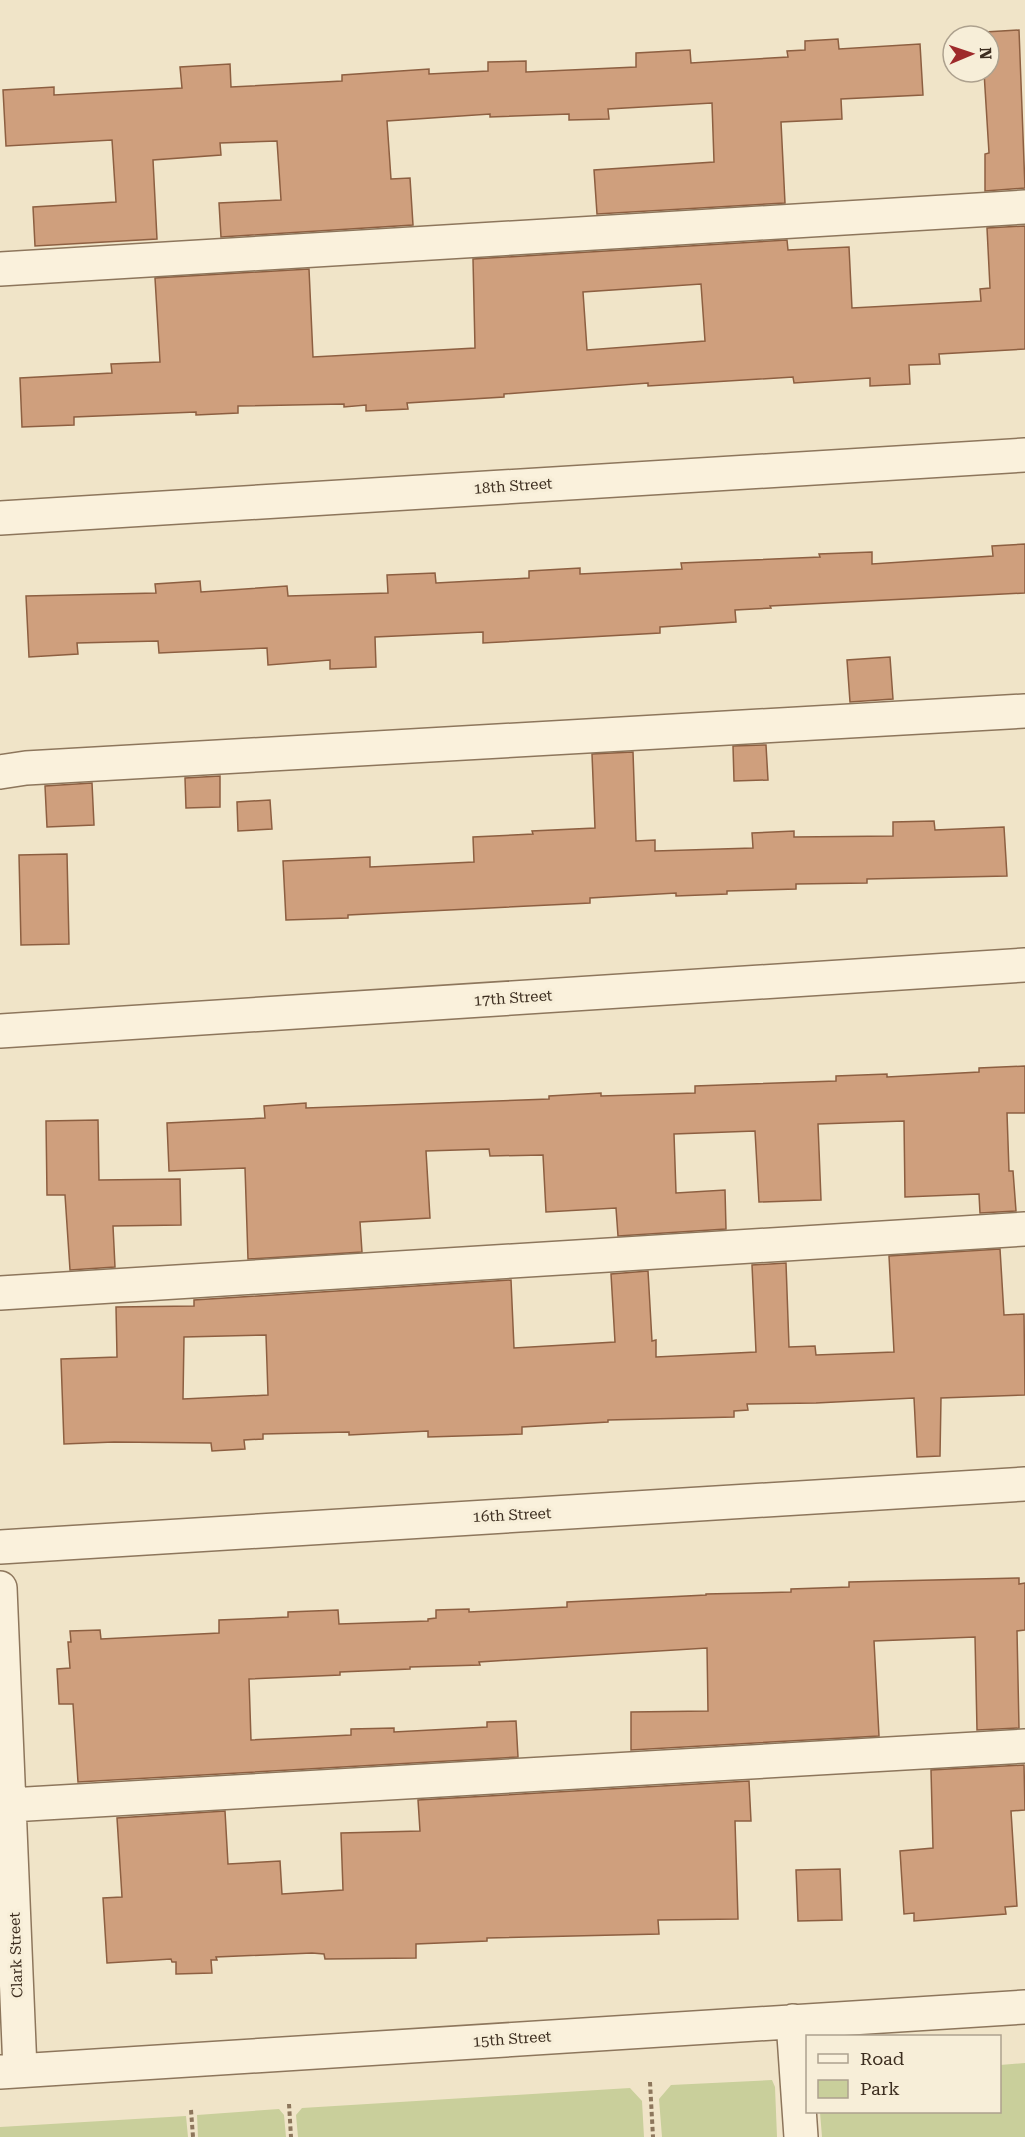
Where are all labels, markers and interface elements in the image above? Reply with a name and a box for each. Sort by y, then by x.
north arrow [941,24,1001,84]
text: N [976,47,995,60]
street label: 18th Street [473,474,553,498]
street label: 17th Street [473,986,553,1010]
street label: 16th Street [472,1504,552,1526]
street label: Clark Street [5,1911,26,1998]
street label: 15th Street [472,2027,552,2051]
legend [806,2035,1001,2113]
text: Road [860,2048,905,2069]
text: Park [860,2078,900,2099]

